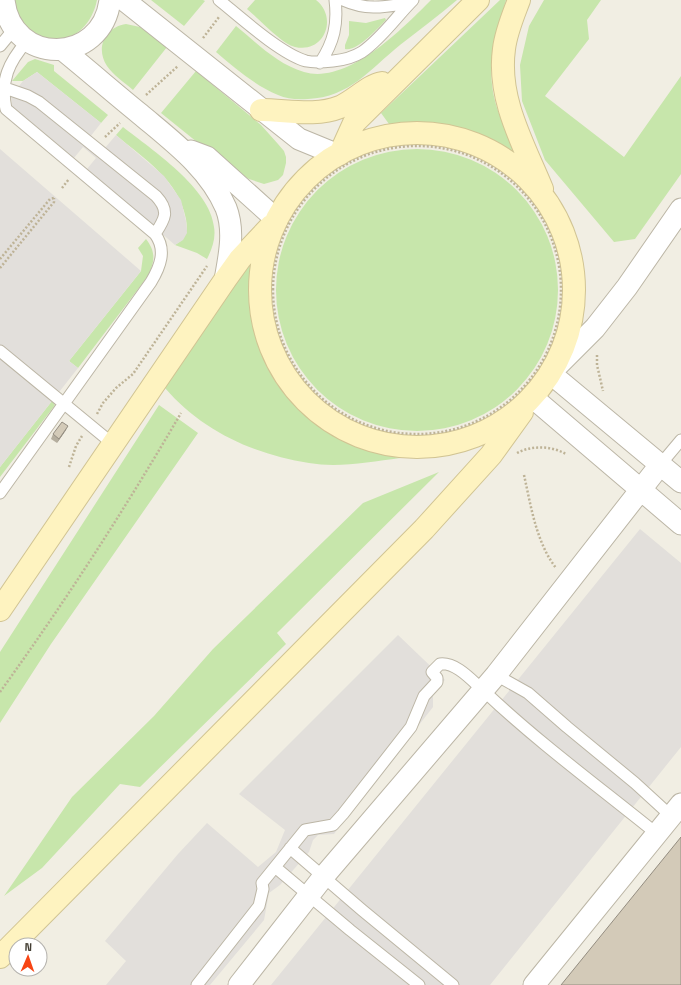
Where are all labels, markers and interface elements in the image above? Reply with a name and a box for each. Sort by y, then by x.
north arrow [8,937,48,977]
text: N [24,940,32,954]

